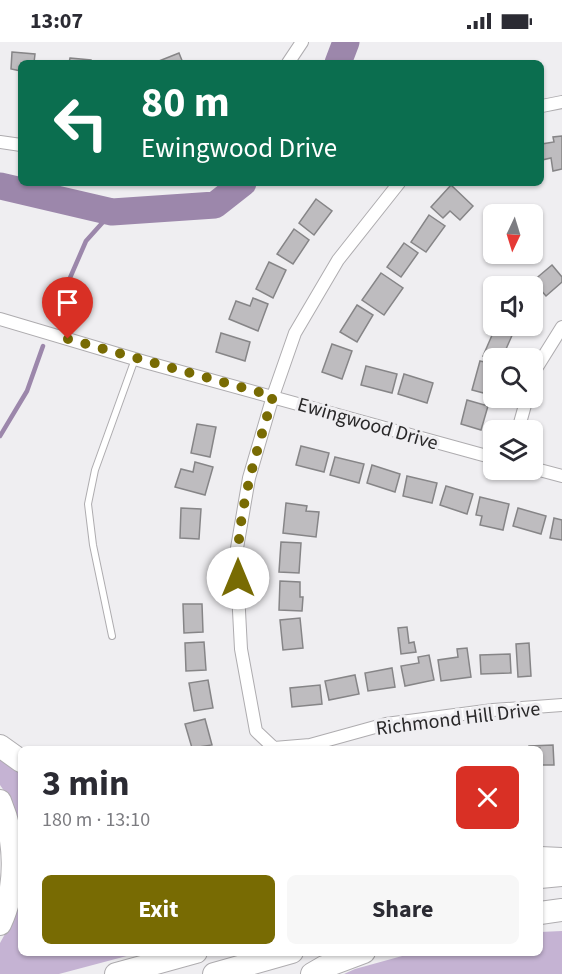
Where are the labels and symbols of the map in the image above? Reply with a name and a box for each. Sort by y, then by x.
north arrow [483,204,543,264]
pin [42,277,93,339]
street label: Ewingwood Drive [294,390,441,457]
position arrow [206,546,270,610]
street label: Richmond Hill Drive [374,695,542,743]

